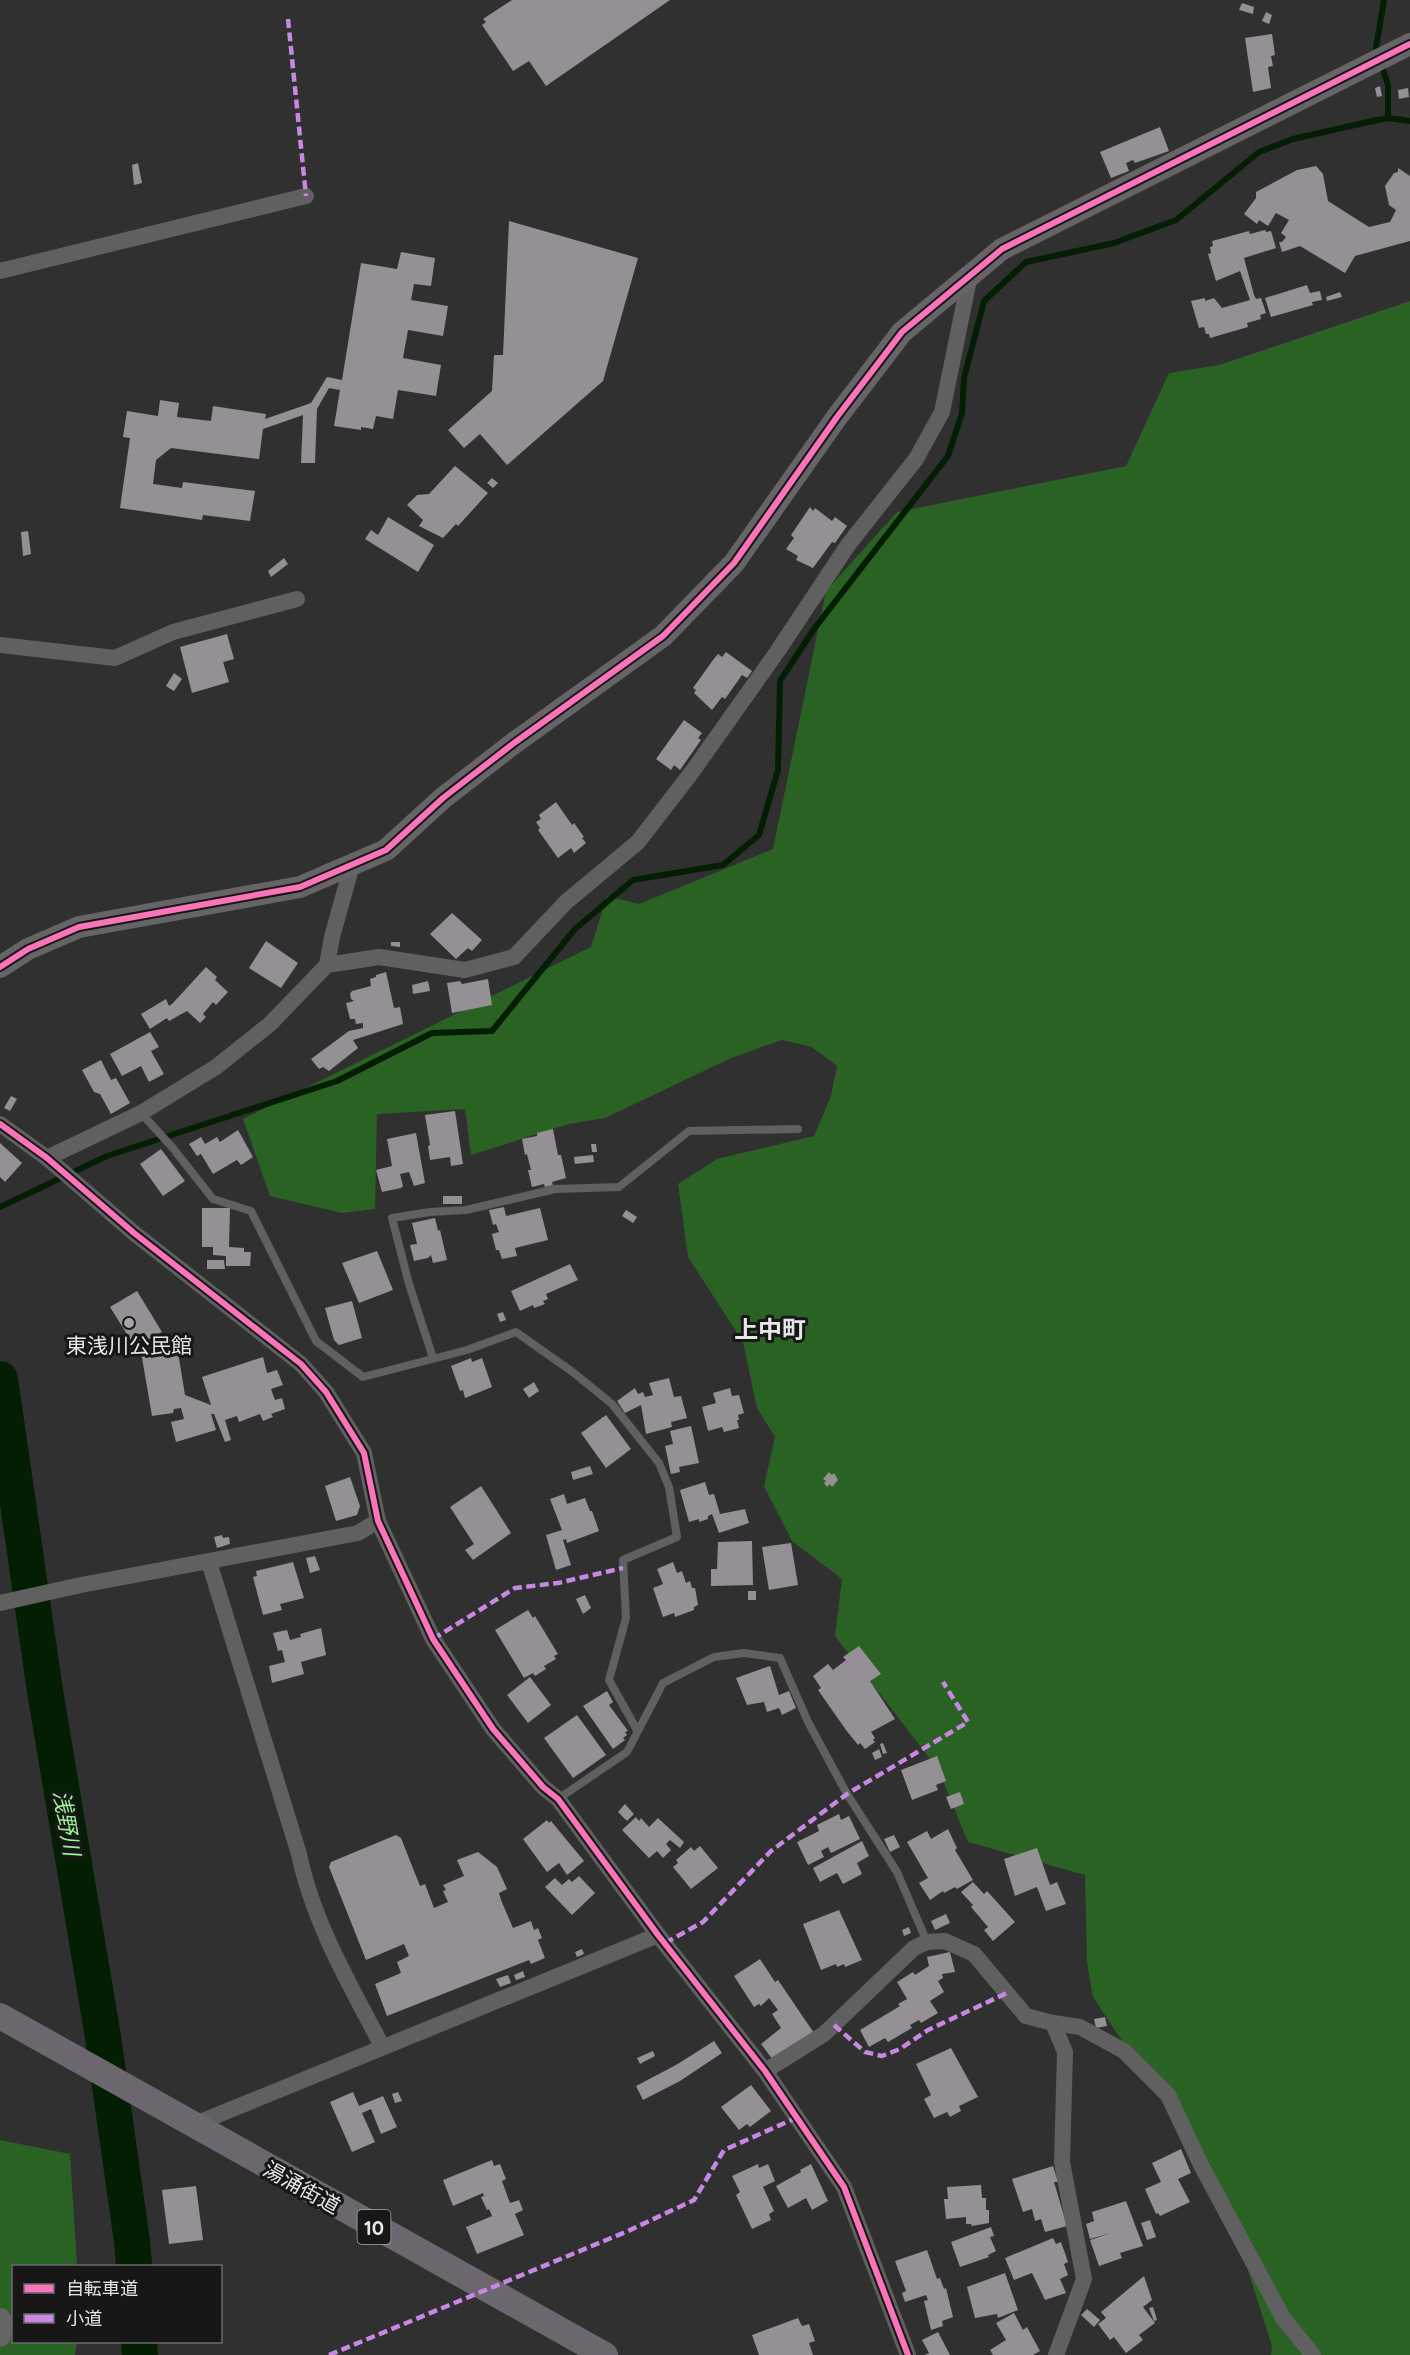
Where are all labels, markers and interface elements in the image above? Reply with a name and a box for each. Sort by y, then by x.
district label: 上中町 [734,1314,806,1344]
marker: 東浅川公民館 [122,1316,136,1330]
place label: 東浅川公民館 [66,1332,192,1358]
water label: 浅野川 [47,1788,87,1860]
street label: 湯涌街道 [259,2155,345,2219]
road number: 10 [358,2210,391,2244]
legend [12,2265,222,2343]
text: 自転車道 [66,2277,138,2300]
text: 小道 [66,2307,102,2330]

